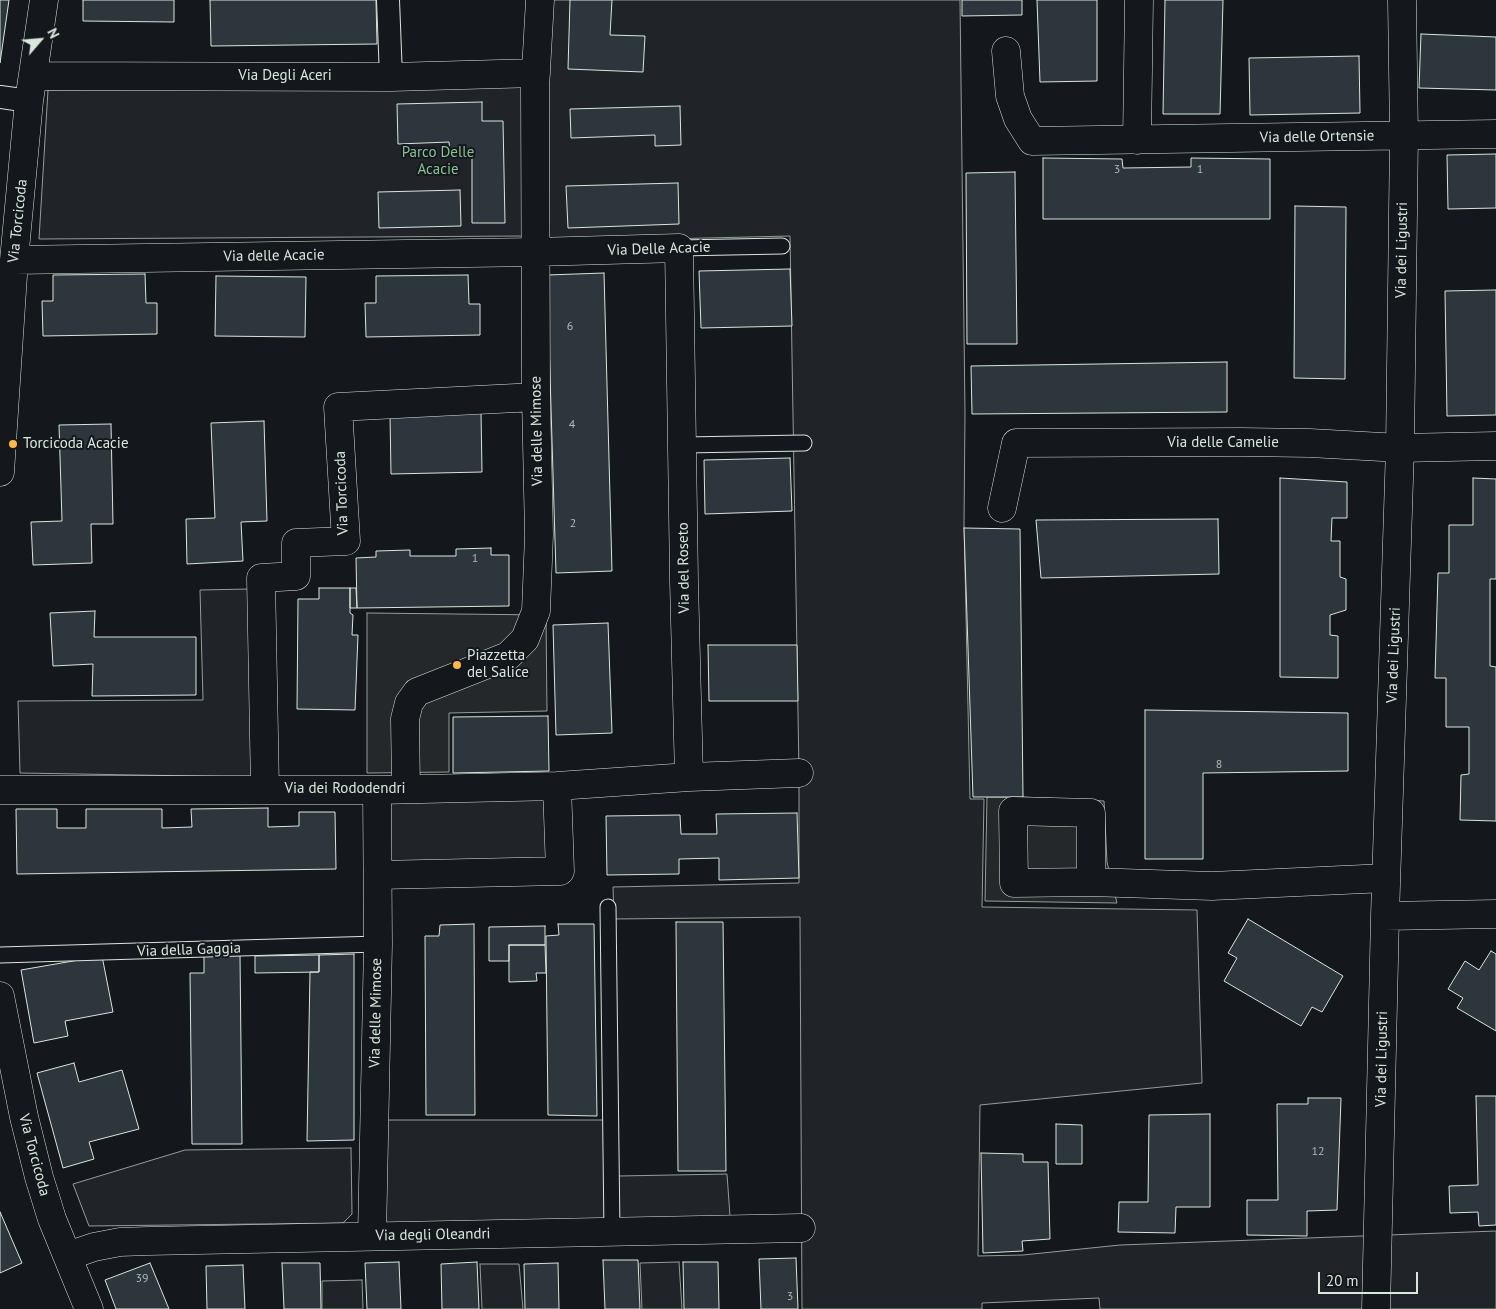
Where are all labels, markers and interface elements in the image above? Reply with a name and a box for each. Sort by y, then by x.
north arrow [15,15,65,65]
text: N [43,25,63,41]
street label: Via Degli Aceri [238,67,332,85]
street label: Via delle Ortensie [1260,127,1374,147]
park label: Parco Delle Acacie [402,144,474,179]
house number: 3 [1114,163,1120,177]
house number: 1 [1197,163,1203,177]
street label: Via Torcicoda [5,178,31,264]
street label: Via dei Ligustri [1392,202,1412,298]
street label: Via Delle Acacie [607,238,711,260]
street label: Via delle Acacie [223,246,325,266]
house number: 6 [567,320,573,334]
street label: Via delle Mimose [527,376,547,486]
house number: 4 [569,418,575,432]
street label: Via delle Camelie [1167,434,1279,452]
place label: Torcicoda Acacie [23,435,128,453]
marker: Torcicoda Acacie [7,438,19,450]
street label: Via Torcicoda [332,451,352,535]
house number: 2 [570,517,576,531]
street label: Via del Roseto [674,522,694,614]
house number: 1 [472,552,478,566]
street label: Via dei Ligustri [1383,607,1405,703]
place label: Piazzetta del Salice [467,647,529,682]
marker: Piazzetta del Salice [451,659,463,671]
house number: 8 [1216,758,1222,772]
street label: Via dei Rododendri [284,780,406,798]
street label: Via della Gaggia [137,939,241,961]
street label: Via delle Mimose [366,958,386,1068]
street label: Via dei Ligustri [1372,1011,1392,1107]
street label: Via Torcicoda [14,1112,54,1198]
house number: 12 [1311,1145,1325,1159]
street label: Via degli Oleandri [375,1225,491,1245]
scale bar [1321,1262,1421,1294]
text: 20 m [1326,1271,1359,1290]
house number: 39 [135,1272,149,1286]
house number: 3 [787,1290,793,1304]

